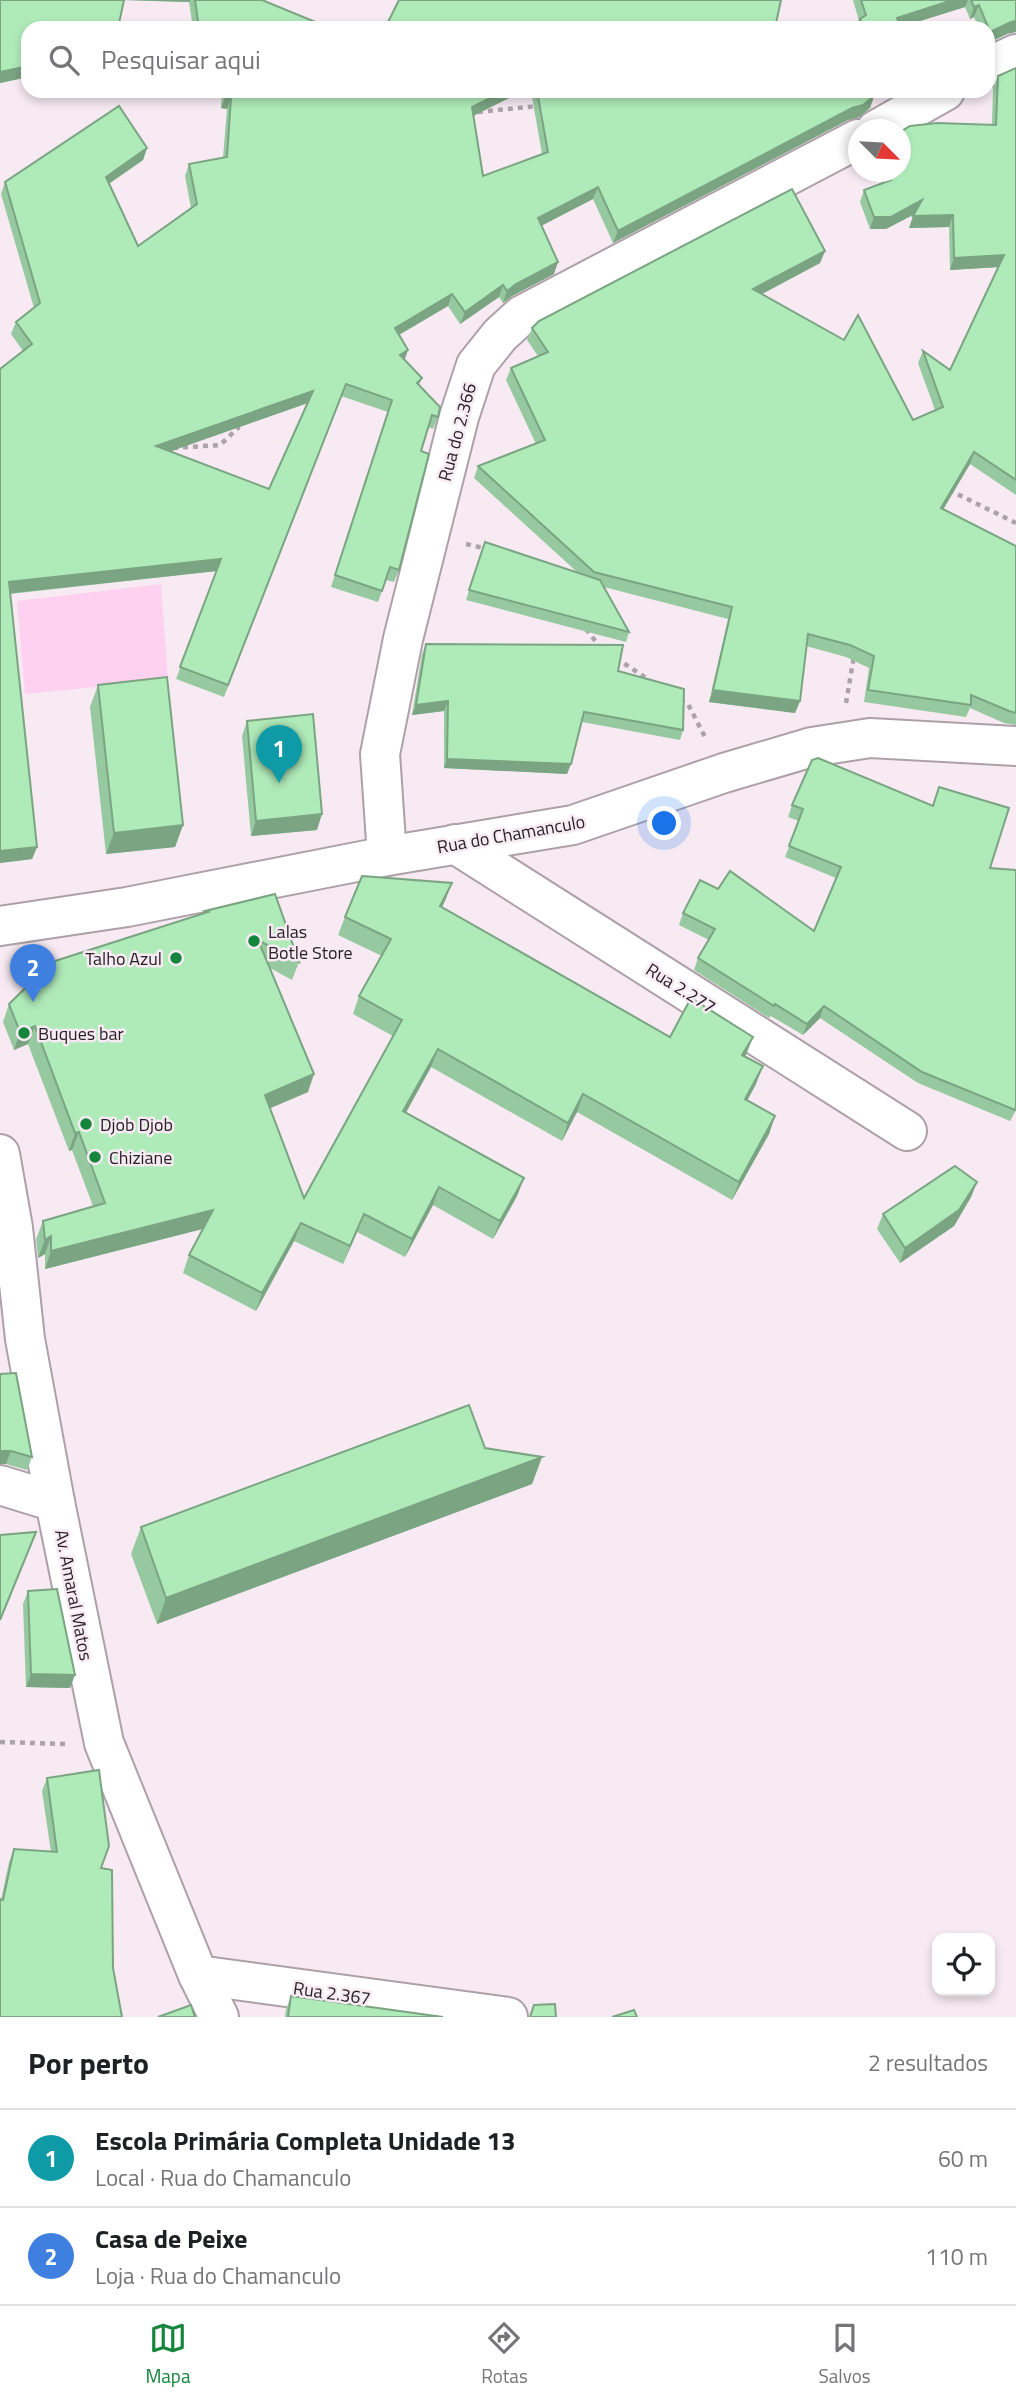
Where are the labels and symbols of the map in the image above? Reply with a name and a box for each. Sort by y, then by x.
north arrow [848,119,911,182]
street label: Rua do 2.366 [431,380,483,484]
pin: 1 [256,725,302,783]
your location [647,806,681,840]
street label: Rua do Chamanculo [435,808,587,860]
place label: Lalas Botle Store [268,918,353,966]
marker: Lalas Botle Store [246,933,262,949]
pin: 2 [10,944,56,1002]
place label: Talho Azul [85,945,162,972]
marker: Talho Azul [168,950,184,966]
street label: Rua 2.277 [641,956,721,1020]
place label: Buques bar [38,1020,124,1047]
marker: Buques bar [16,1025,32,1041]
place label: Djob Djob [100,1111,173,1138]
marker: Djob Djob [78,1116,94,1132]
place label: Chiziane [109,1144,172,1171]
marker: Chiziane [87,1149,103,1165]
street label: Av. Amaral Matos [48,1527,100,1663]
street label: Rua 2.367 [292,1974,372,2012]

